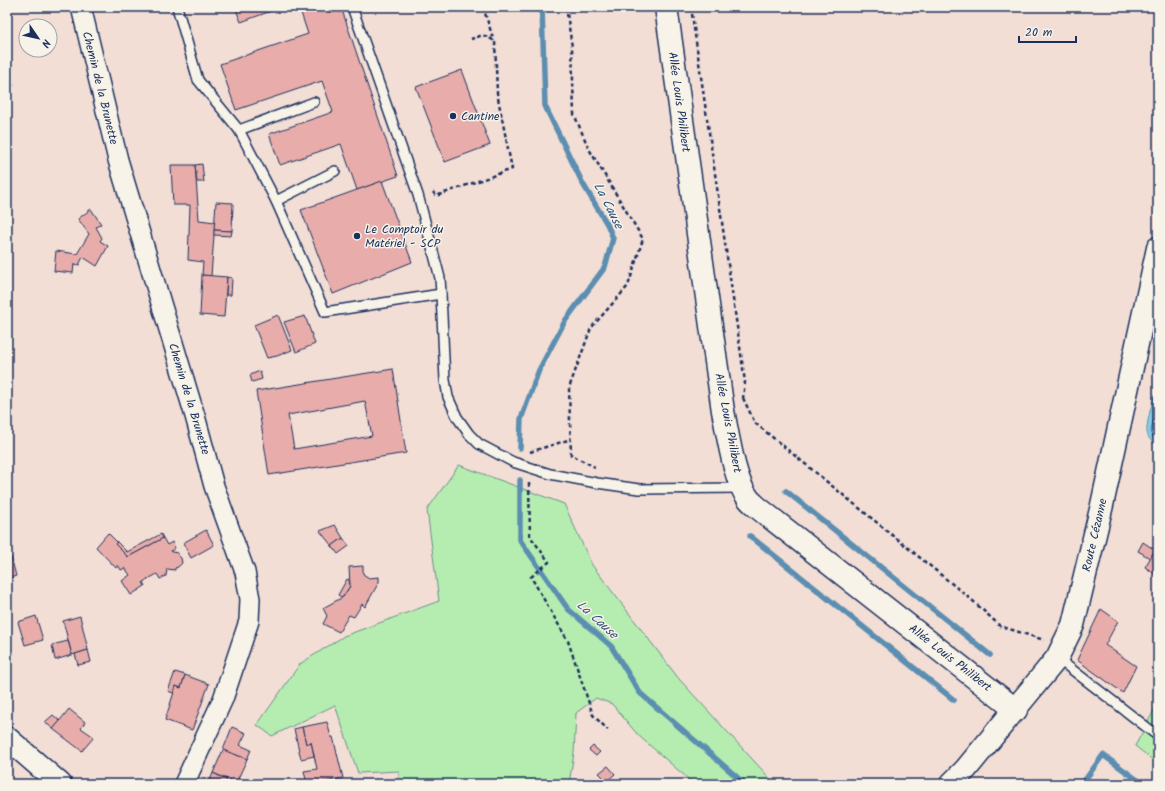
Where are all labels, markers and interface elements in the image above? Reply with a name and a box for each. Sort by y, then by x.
north arrow [18,18,58,58]
scale bar [1019,18,1076,44]
text: 20 m [1025,23,1053,42]
street label: Chemin de la Brunette [77,29,123,147]
text: N [36,35,55,51]
street label: Allée Louis Philibert [663,51,695,154]
place label: Cantine [461,107,500,126]
marker: Cantine [448,111,458,121]
water label: La Cause [587,179,629,234]
place label: Le Comptoir du Matériel - SCP [365,220,443,253]
marker: Le Comptoir du Matériel - SCP [352,231,362,241]
street label: Chemin de la Brunette [163,341,215,458]
street label: Allée Louis Philibert [709,372,747,475]
street label: Route Cézanne [1077,496,1113,573]
water label: La Cause [571,595,623,645]
street label: Allée Louis Philibert [904,619,996,697]

